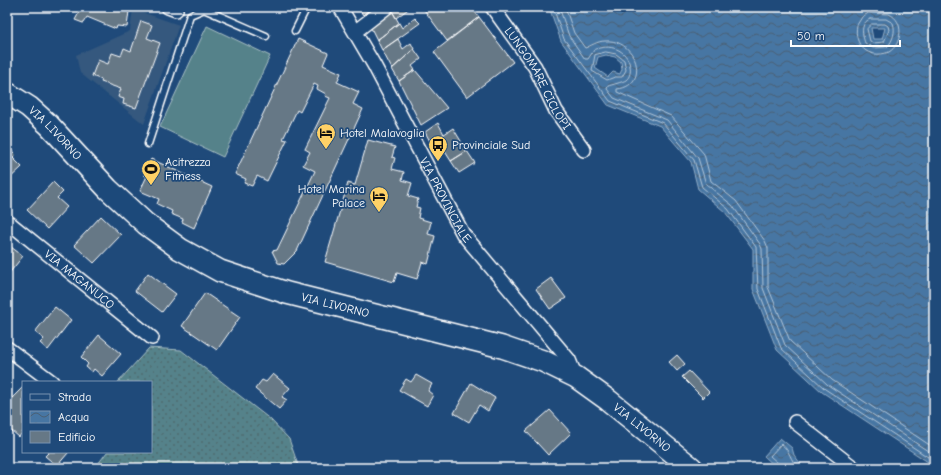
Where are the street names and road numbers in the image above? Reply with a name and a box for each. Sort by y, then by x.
street label: LUNGOMARE CICLOPI [502,24,574,133]
street label: VIA LIVORNO [26,103,85,163]
street label: VIA PROVINCIALE [417,155,474,246]
street label: VIA MAGANUCO [42,247,117,312]
street label: VIA LIVORNO [300,290,371,320]
street label: VIA LIVORNO [611,400,674,455]

